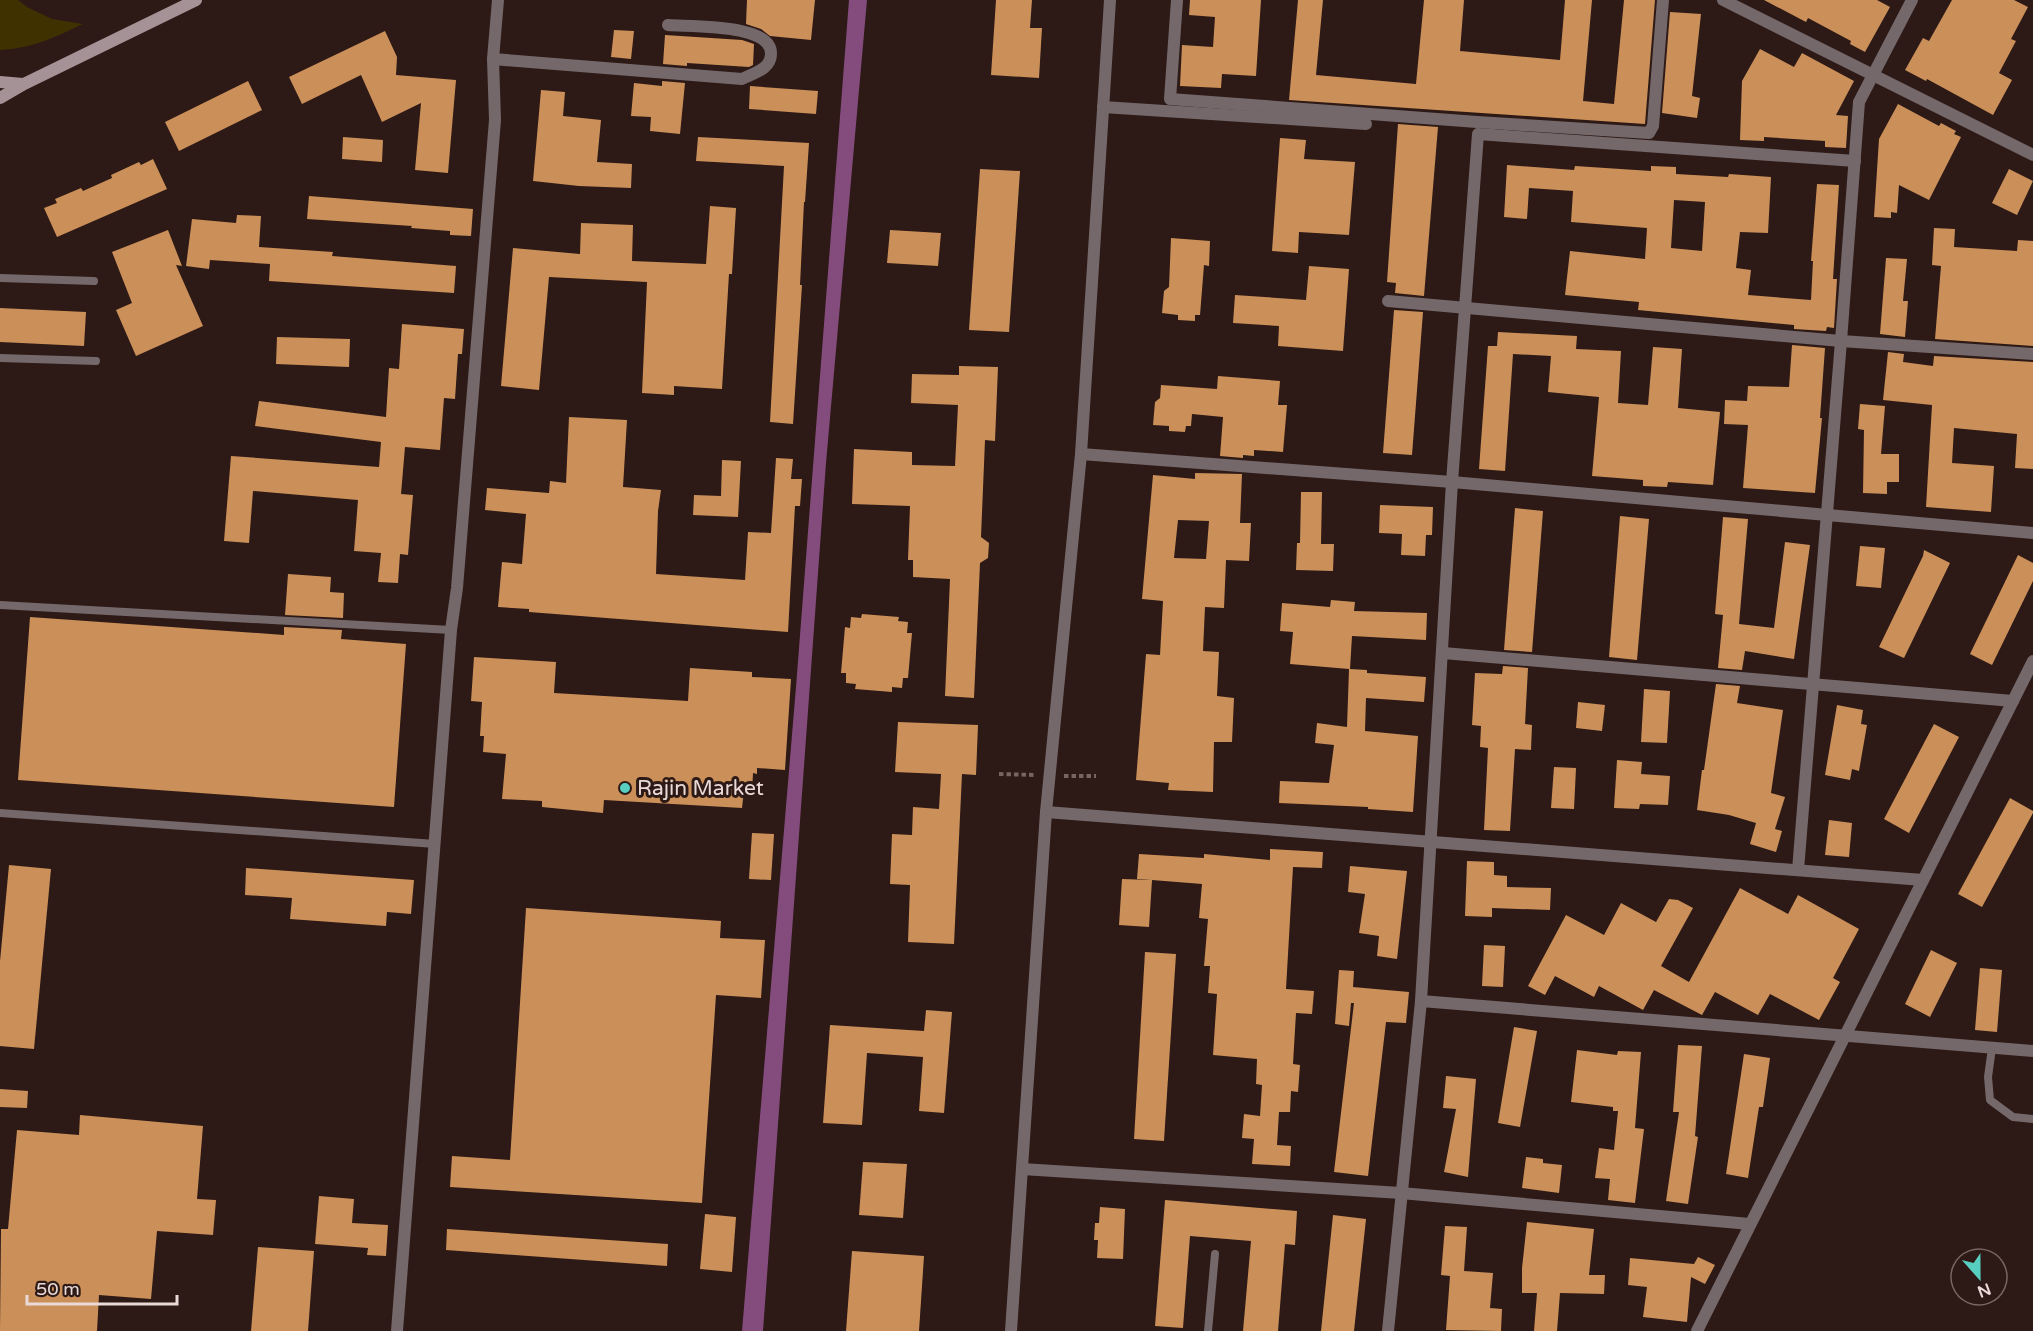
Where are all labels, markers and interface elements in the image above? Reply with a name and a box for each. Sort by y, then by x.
place label: Rajin Market [637,776,764,801]
marker: Rajin Market [618,781,632,795]
north arrow [1949,1247,2009,1307]
scale bar [27,1268,177,1306]
text: 50 m [36,1278,80,1300]
text: N [1974,1278,1994,1302]

